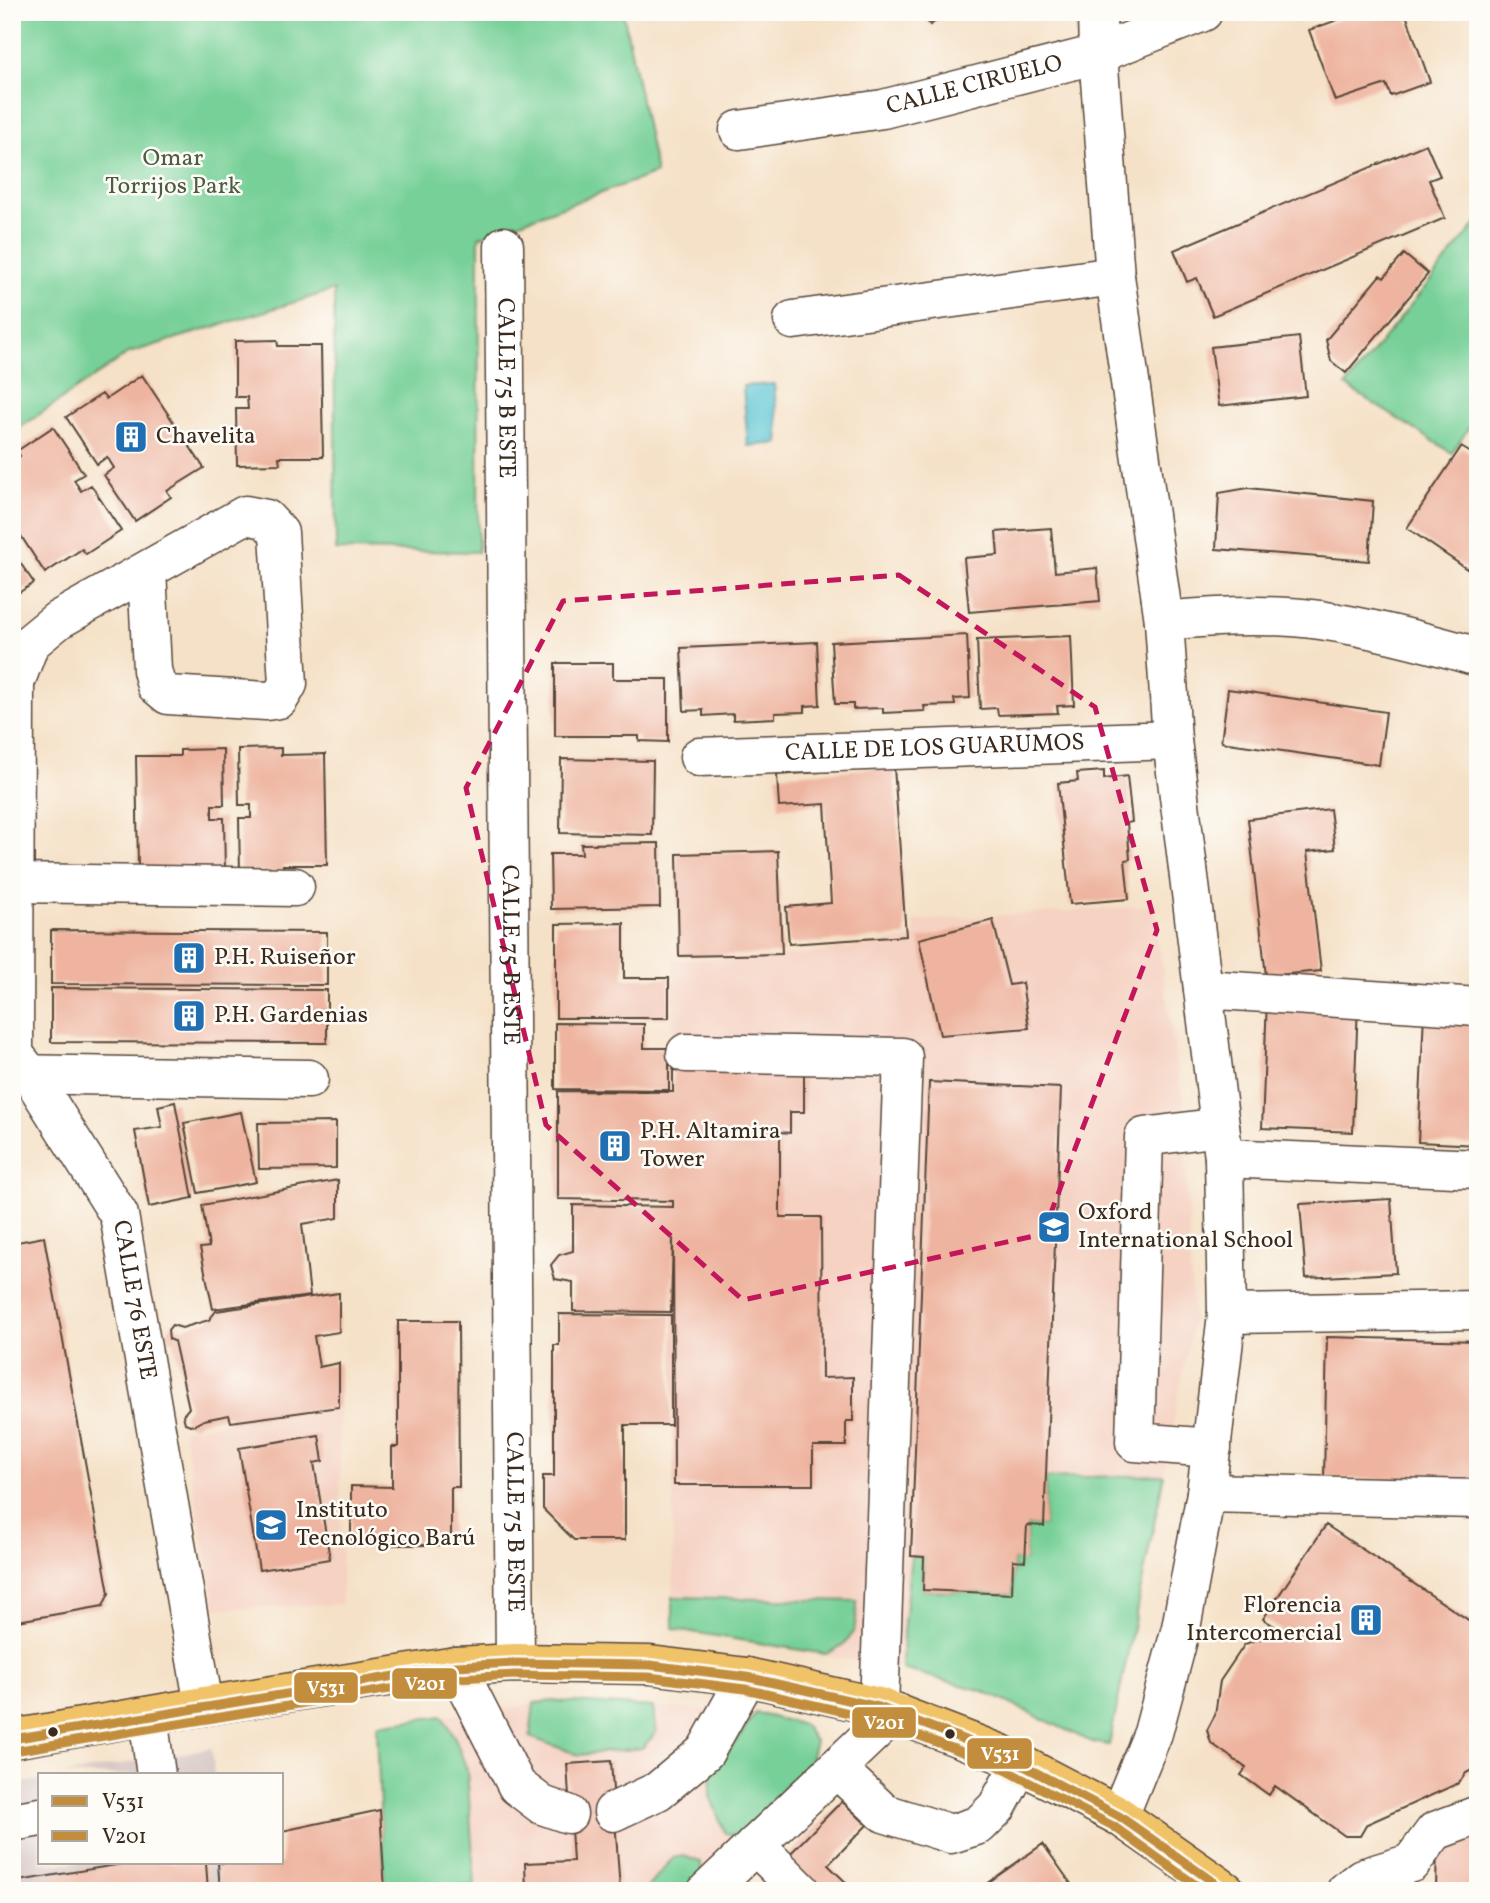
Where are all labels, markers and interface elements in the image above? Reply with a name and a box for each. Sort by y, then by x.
street label: CALLE CIRUELO [883,47,1066,124]
park label: Omar Torrijos Park [105,142,241,204]
street label: CALLE 75 B ESTE [487,298,523,478]
building icon: Chavelita [112,418,150,456]
place label: Chavelita [156,420,256,454]
street label: CALLE DE LOS GUARUMOS [785,726,1085,771]
street label: CALLE 75 B ESTE [492,865,527,1045]
building icon: P.H. Ruiseñor [170,939,208,977]
place label: P.H. Ruiseñor [214,941,356,975]
building icon: P.H. Gardenias [170,997,208,1035]
place label: P.H. Gardenias [214,999,368,1033]
place label: P.H. Altamira Tower [640,1115,781,1177]
building icon: P.H. Altamira Tower [596,1127,634,1165]
place label: Oxford International School [1078,1196,1293,1258]
school or university icon: Oxford International School [1035,1208,1073,1246]
street label: CALLE 76 ESTE [103,1218,164,1383]
street label: CALLE 75 B ESTE [496,1432,532,1612]
place label: Instituto Tecnológico Barú [296,1494,476,1556]
school or university icon: Instituto Tecnológico Barú [252,1506,290,1544]
place label: Florencia Intercomercial [1186,1589,1342,1651]
building icon: Florencia Intercomercial [1347,1601,1385,1639]
line badge: V201 [391,1667,458,1700]
line badge: V531 [293,1671,359,1704]
text: V201 [404,1672,446,1698]
text: V531 [307,1676,345,1702]
line badge: V201 [851,1706,917,1739]
text: V201 [863,1711,905,1737]
unlabelled marker [46,1725,60,1739]
unlabelled marker [943,1727,957,1741]
line badge: V531 [966,1737,1033,1770]
text: V531 [981,1742,1019,1768]
legend [38,1773,284,1864]
text: V531 [102,1788,144,1817]
text: V201 [102,1823,147,1852]

